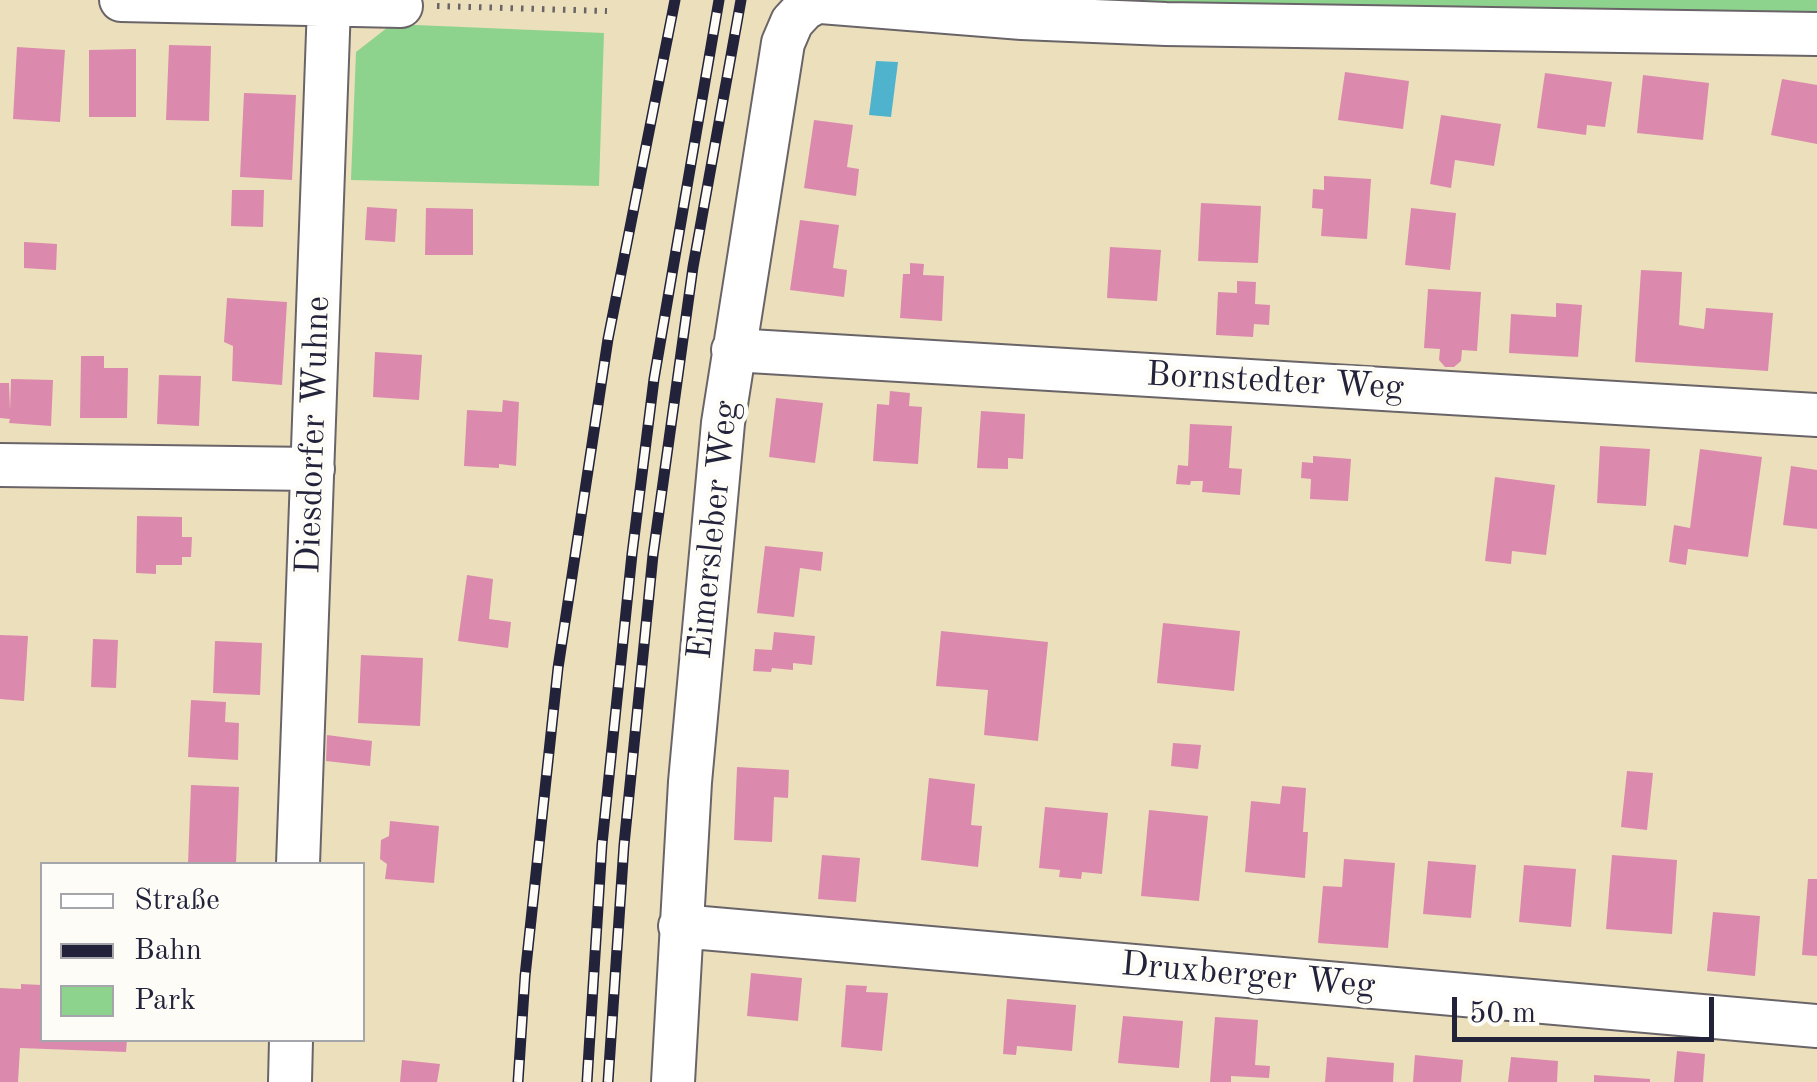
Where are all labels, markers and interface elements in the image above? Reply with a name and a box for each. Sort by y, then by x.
street label: Diesdorfer Wuhne [288,295,340,575]
street label: Bornstedter Weg [1145,354,1405,410]
street label: Eimersleber Weg [680,399,748,661]
legend [40,862,365,1042]
text: Straße [134,886,220,916]
text: Bahn [134,936,202,966]
street label: Druxberger Weg [1119,944,1377,1008]
scale bar [1457,977,1720,1039]
text: Park [134,986,196,1016]
text: 50 m [1469,999,1536,1029]

